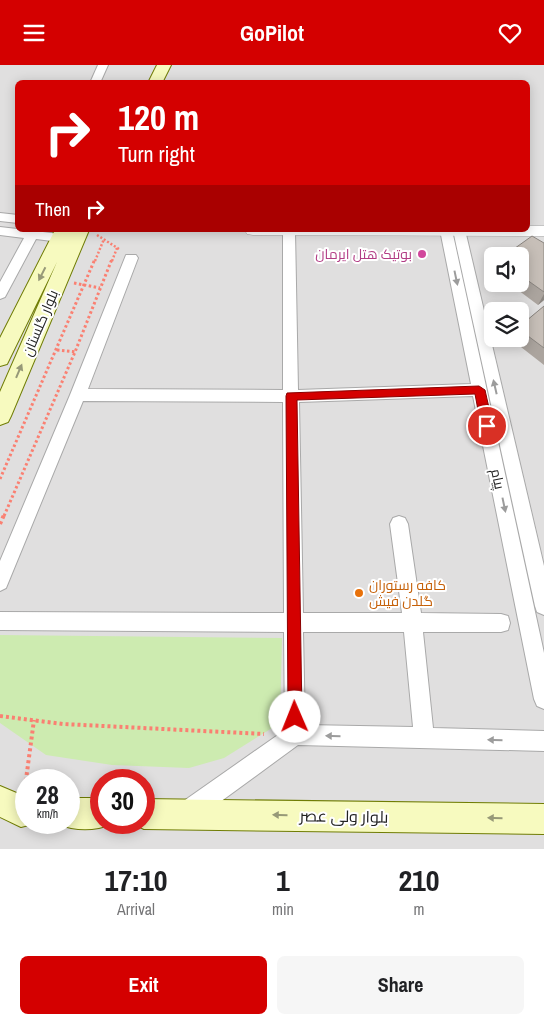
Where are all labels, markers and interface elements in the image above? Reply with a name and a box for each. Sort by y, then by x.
text: GoPilot [240,18,304,48]
icon: menu [20,19,48,47]
icon: heart [496,19,524,47]
text: 120 m [118,94,199,141]
icon: right [35,100,100,165]
text: Turn right [118,139,195,169]
icon: right [81,195,109,223]
text: Then [35,196,71,222]
place label: بوتیک هتل ایرمان [315,245,412,263]
map controls [484,247,529,347]
button: sound [484,247,529,292]
marker: بوتیک هتل ایرمان [416,248,428,260]
one-way arrow [38,266,46,281]
one-way arrow [452,270,460,285]
street label: بلوار گلستان [18,287,62,359]
button: layers [484,302,529,347]
one-way arrow [16,364,24,378]
one-way arrow [491,380,499,395]
pin [466,405,508,447]
icon: arrive [473,412,501,440]
street label: پیام [486,467,509,491]
one-way arrow [500,498,508,513]
place label: کافه رستوران گلدن فیش [369,576,446,610]
marker: کافه رستوران گلدن فیش [353,587,365,599]
position arrow [268,690,320,742]
one-way arrow [325,732,341,740]
one-way arrow [487,736,503,744]
speed limit sign: 30 [90,769,155,834]
text: 28 [36,778,59,812]
street label: بلوار ولی عصر [298,804,389,828]
text: km/h [37,806,58,822]
one-way arrow [272,811,288,819]
one-way arrow [487,814,503,822]
text: 17:10 [105,860,167,900]
text: 1 [276,860,290,900]
text: 210 [398,860,439,900]
text: Arrival [117,898,155,920]
text: min [272,898,294,920]
text: m [413,898,424,920]
button: Exit [20,956,267,1014]
button: Share [277,956,524,1014]

